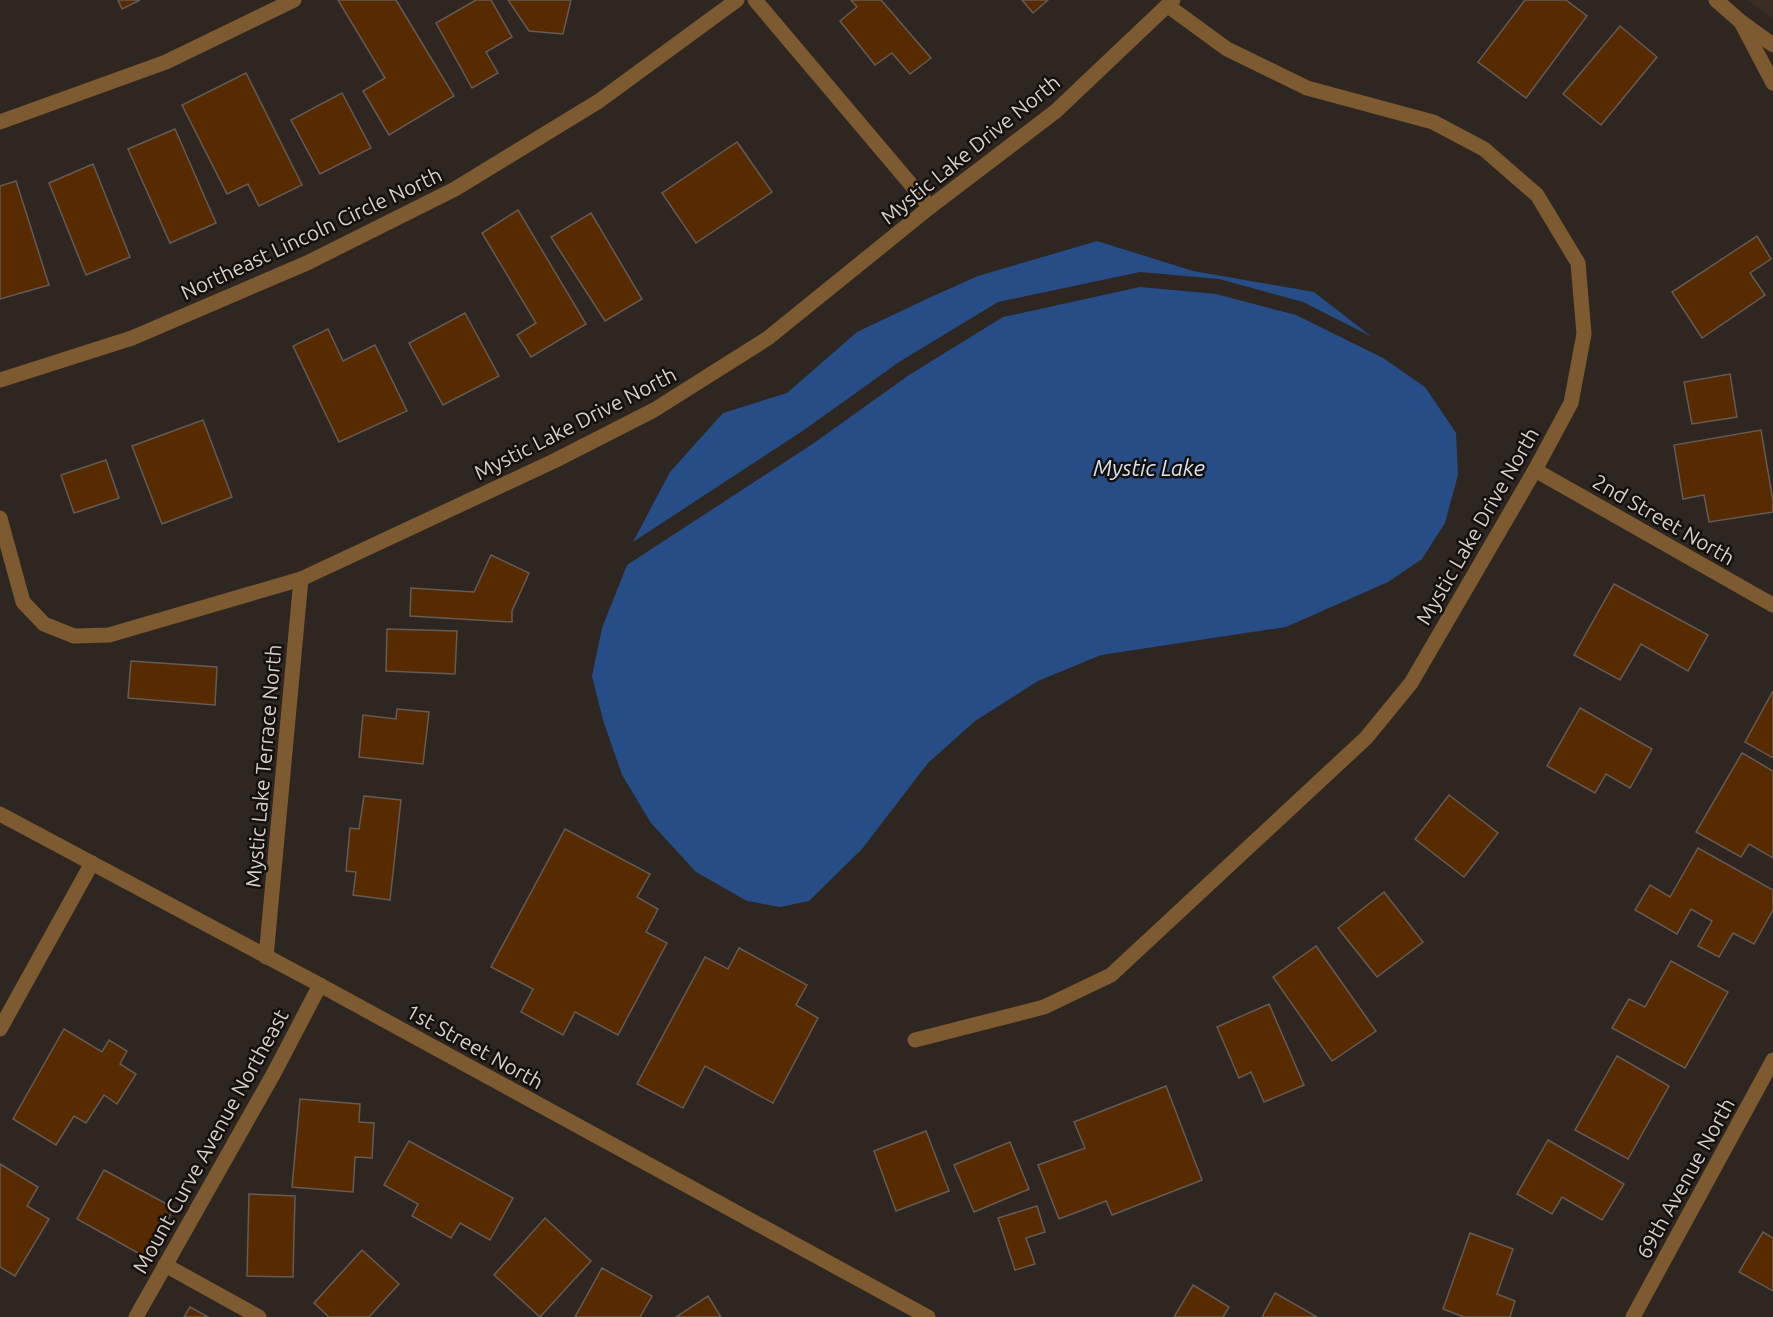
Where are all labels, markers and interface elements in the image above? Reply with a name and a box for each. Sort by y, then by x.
street label: Mystic Lake Drive North [876,69,1064,229]
street label: Northeast Lincoln Circle North [177,162,445,304]
street label: Mystic Lake Drive North [470,362,680,484]
street label: Mystic Lake Drive North [1411,423,1543,629]
water label: Mystic Lake [1093,455,1205,480]
street label: 2nd Street North [1589,469,1739,569]
street label: Mystic Lake Terrace North [240,643,286,889]
street label: 1st Street North [402,998,548,1094]
street label: Mount Curve Avenue Northeast [127,1005,293,1277]
street label: 69th Avenue North [1631,1094,1739,1262]

